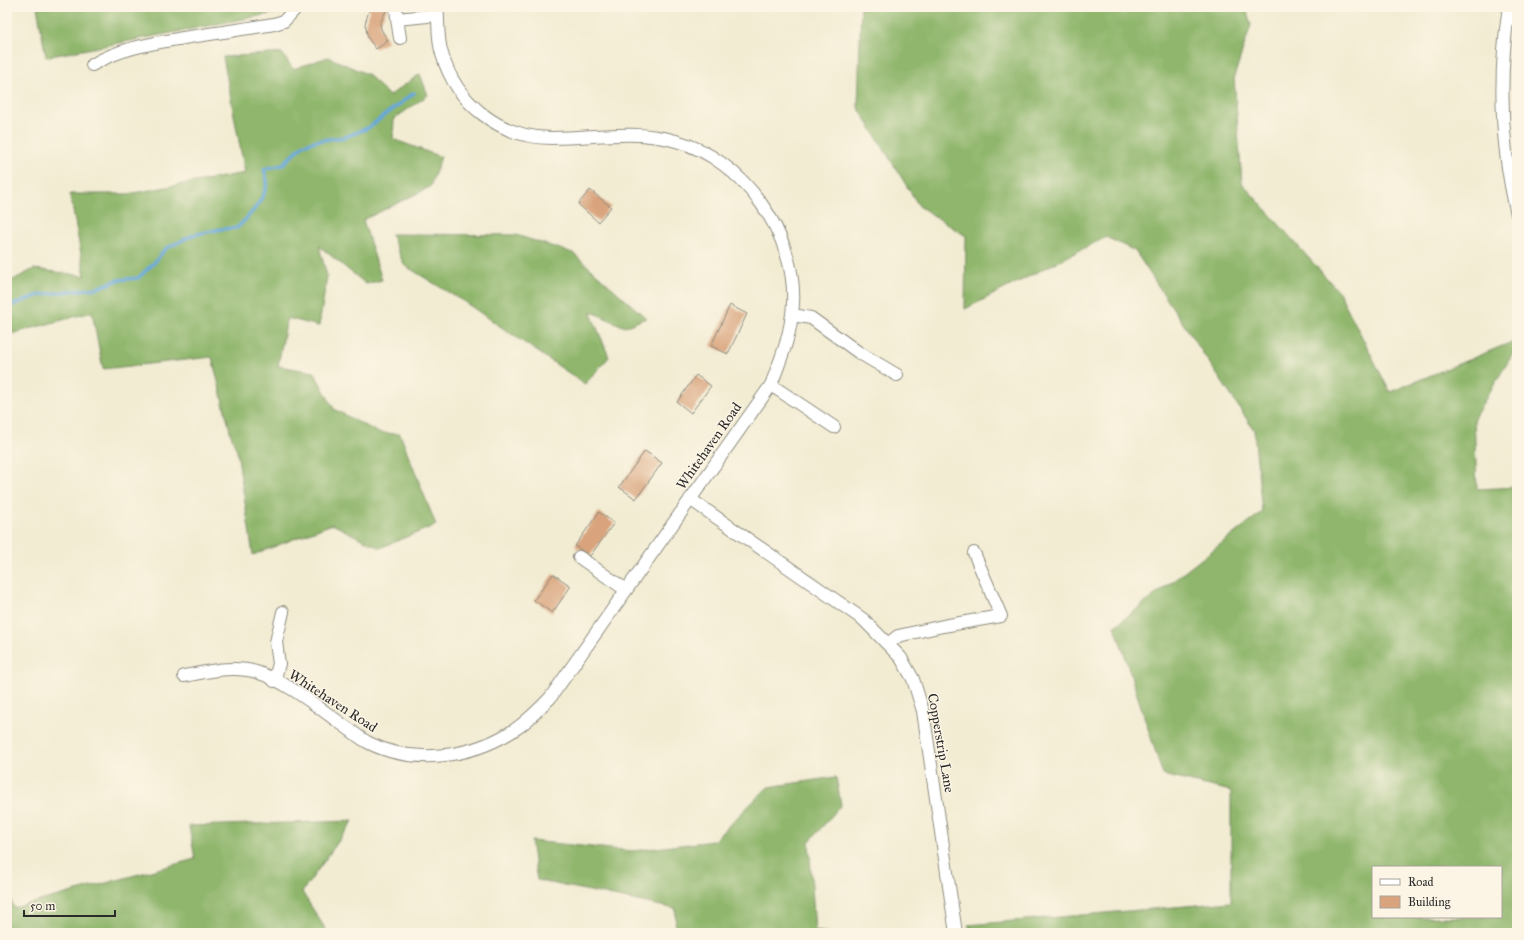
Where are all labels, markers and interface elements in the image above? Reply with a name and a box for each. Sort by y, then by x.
street label: Whitehaven Road [673,399,745,493]
street label: Whitehaven Road [286,666,380,736]
street label: Copperstrip Lane [924,692,958,794]
legend [1372,866,1502,918]
text: Road [1408,875,1434,889]
scale bar [24,892,115,918]
text: Building [1408,895,1451,910]
text: 50 m [30,899,55,913]

